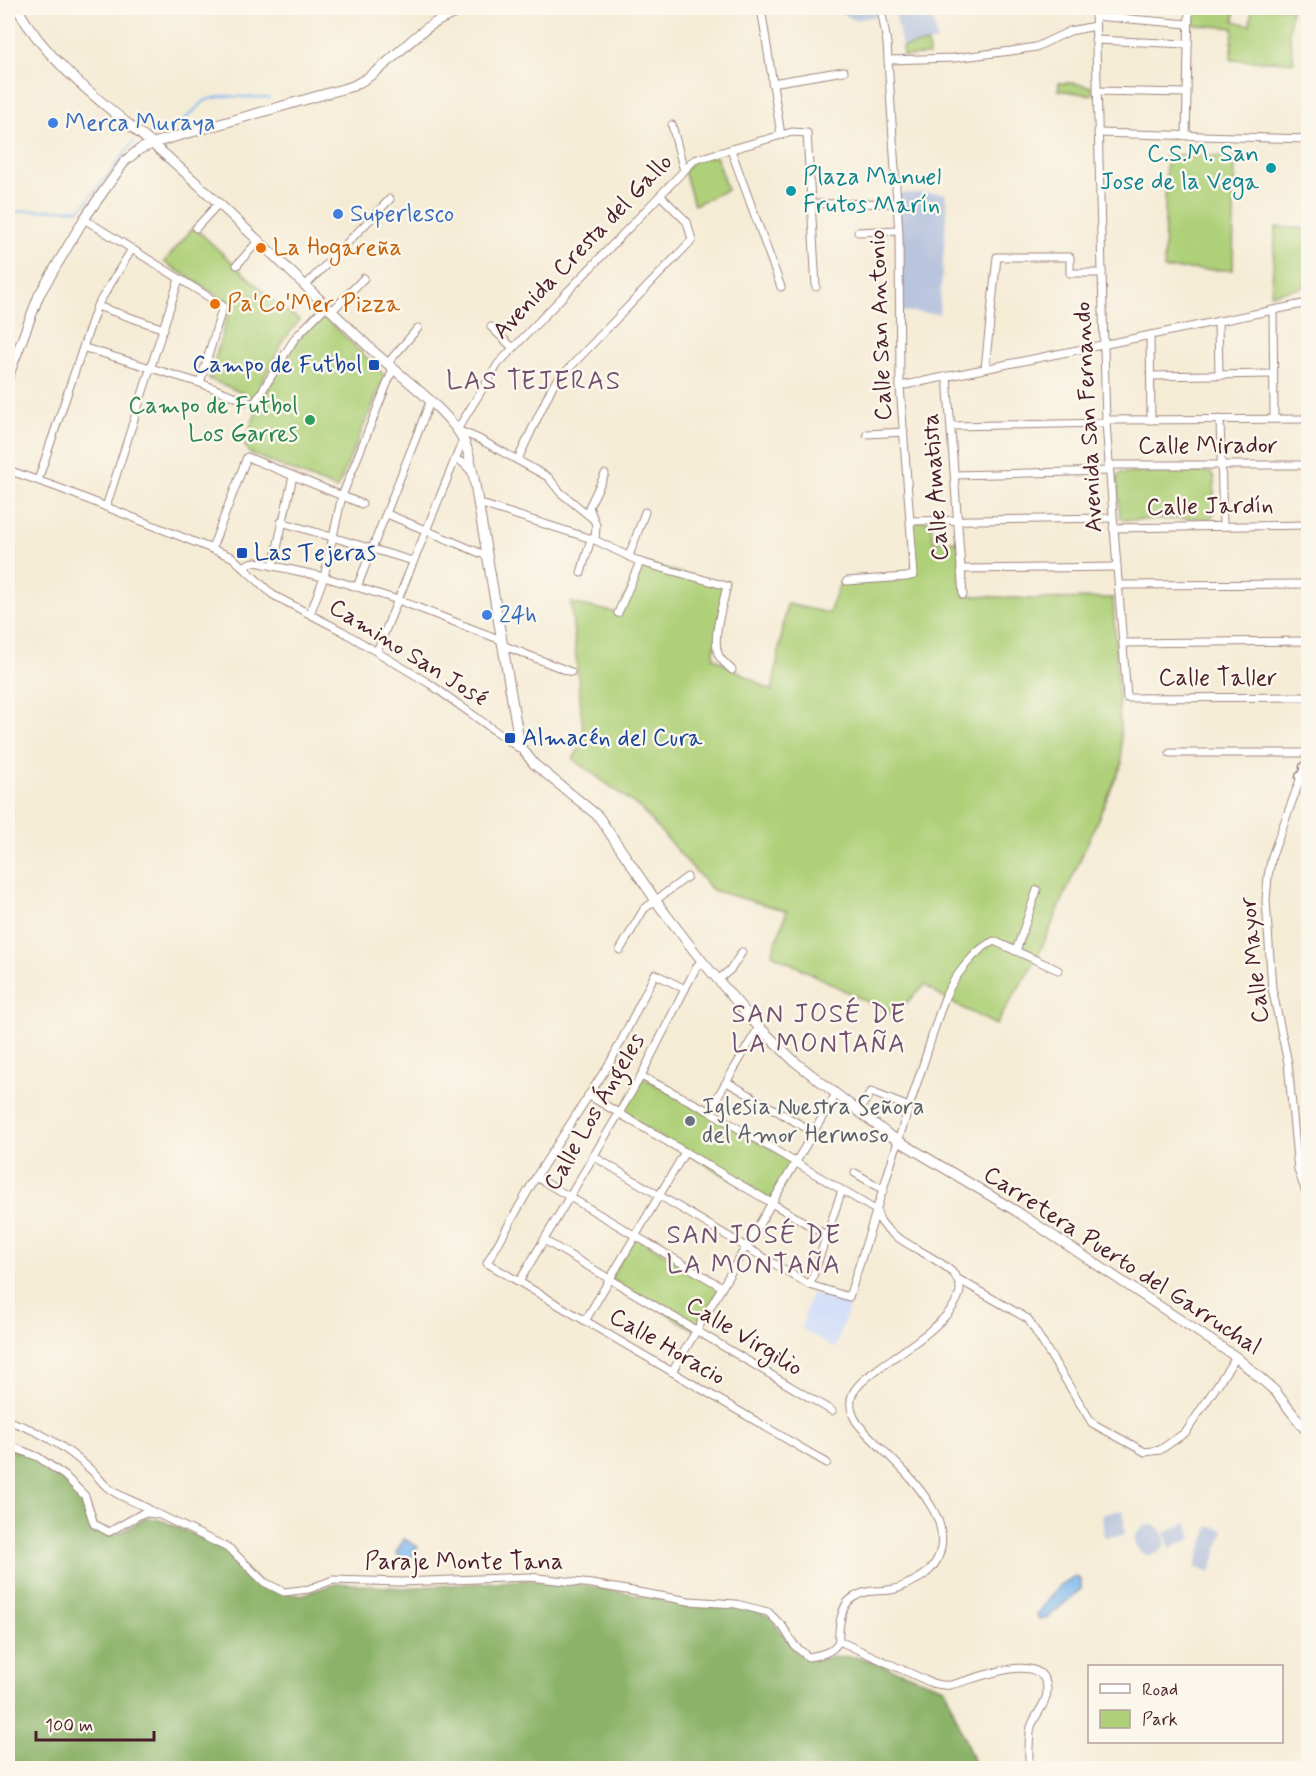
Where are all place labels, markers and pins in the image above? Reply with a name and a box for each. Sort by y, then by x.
place label: Merca Muraya [65,108,216,139]
marker: Merca Muraya [46,116,60,130]
place label: C.S.M. San Jose de la Vega [1100,139,1260,200]
marker: C.S.M. San Jose de la Vega [1264,161,1278,175]
place label: Plaza Manuel Frutos Marín [803,162,941,221]
marker: Plaza Manuel Frutos Marín [784,184,798,198]
place label: Superlesco [350,199,454,230]
marker: Superlesco [331,207,345,221]
place label: La Hogareña [273,233,402,266]
marker: La Hogareña [254,241,268,255]
place label: Pa'Co'Mer Pizza [227,289,401,320]
marker: Pa'Co'Mer Pizza [208,297,222,311]
place label: Campo de Futbol [192,350,362,381]
marker: Campo de Futbol [367,358,381,372]
place label: Campo de Futbol Los Garres [128,391,298,450]
marker: Campo de Futbol Los Garres [303,413,317,427]
place label: Las Tejeras [254,538,376,569]
marker: Las Tejeras [235,546,249,560]
place label: 24h [499,600,537,631]
marker: 24h [480,608,494,622]
place label: Almacén del Cura [522,723,703,754]
marker: Almacén del Cura [503,731,517,745]
place label: Iglesia Nuestra Señora del Amor Hermoso [702,1092,924,1151]
marker: Iglesia Nuestra Señora del Amor Hermoso [683,1114,697,1128]

